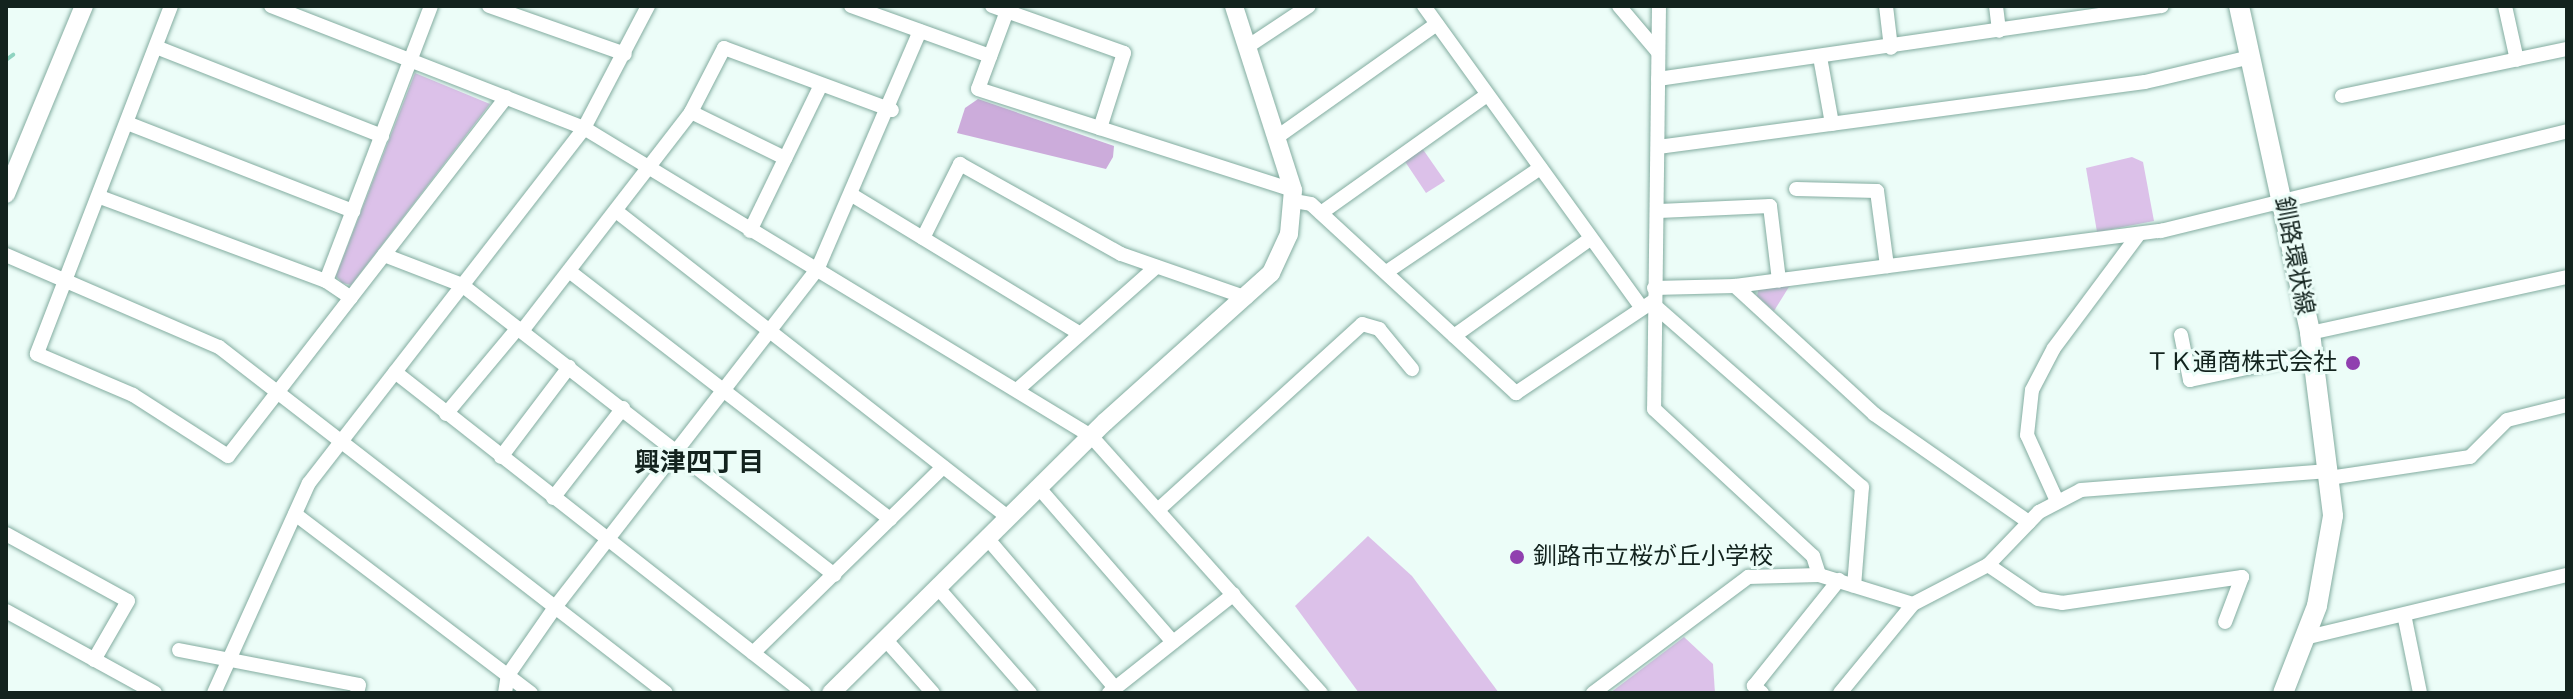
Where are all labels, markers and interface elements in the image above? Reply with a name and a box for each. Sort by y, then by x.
street label: 釧路環状線 [2268,194,2320,318]
place label: ＴＫ通商株式会社 [2145,349,2337,377]
marker: ＴＫ通商株式会社 [2344,354,2362,372]
district label: 興津四丁目 [634,448,764,480]
place label: 釧路市立桜が丘小学校 [1533,543,1773,571]
marker: 釧路市立桜が丘小学校 [1508,548,1526,566]

